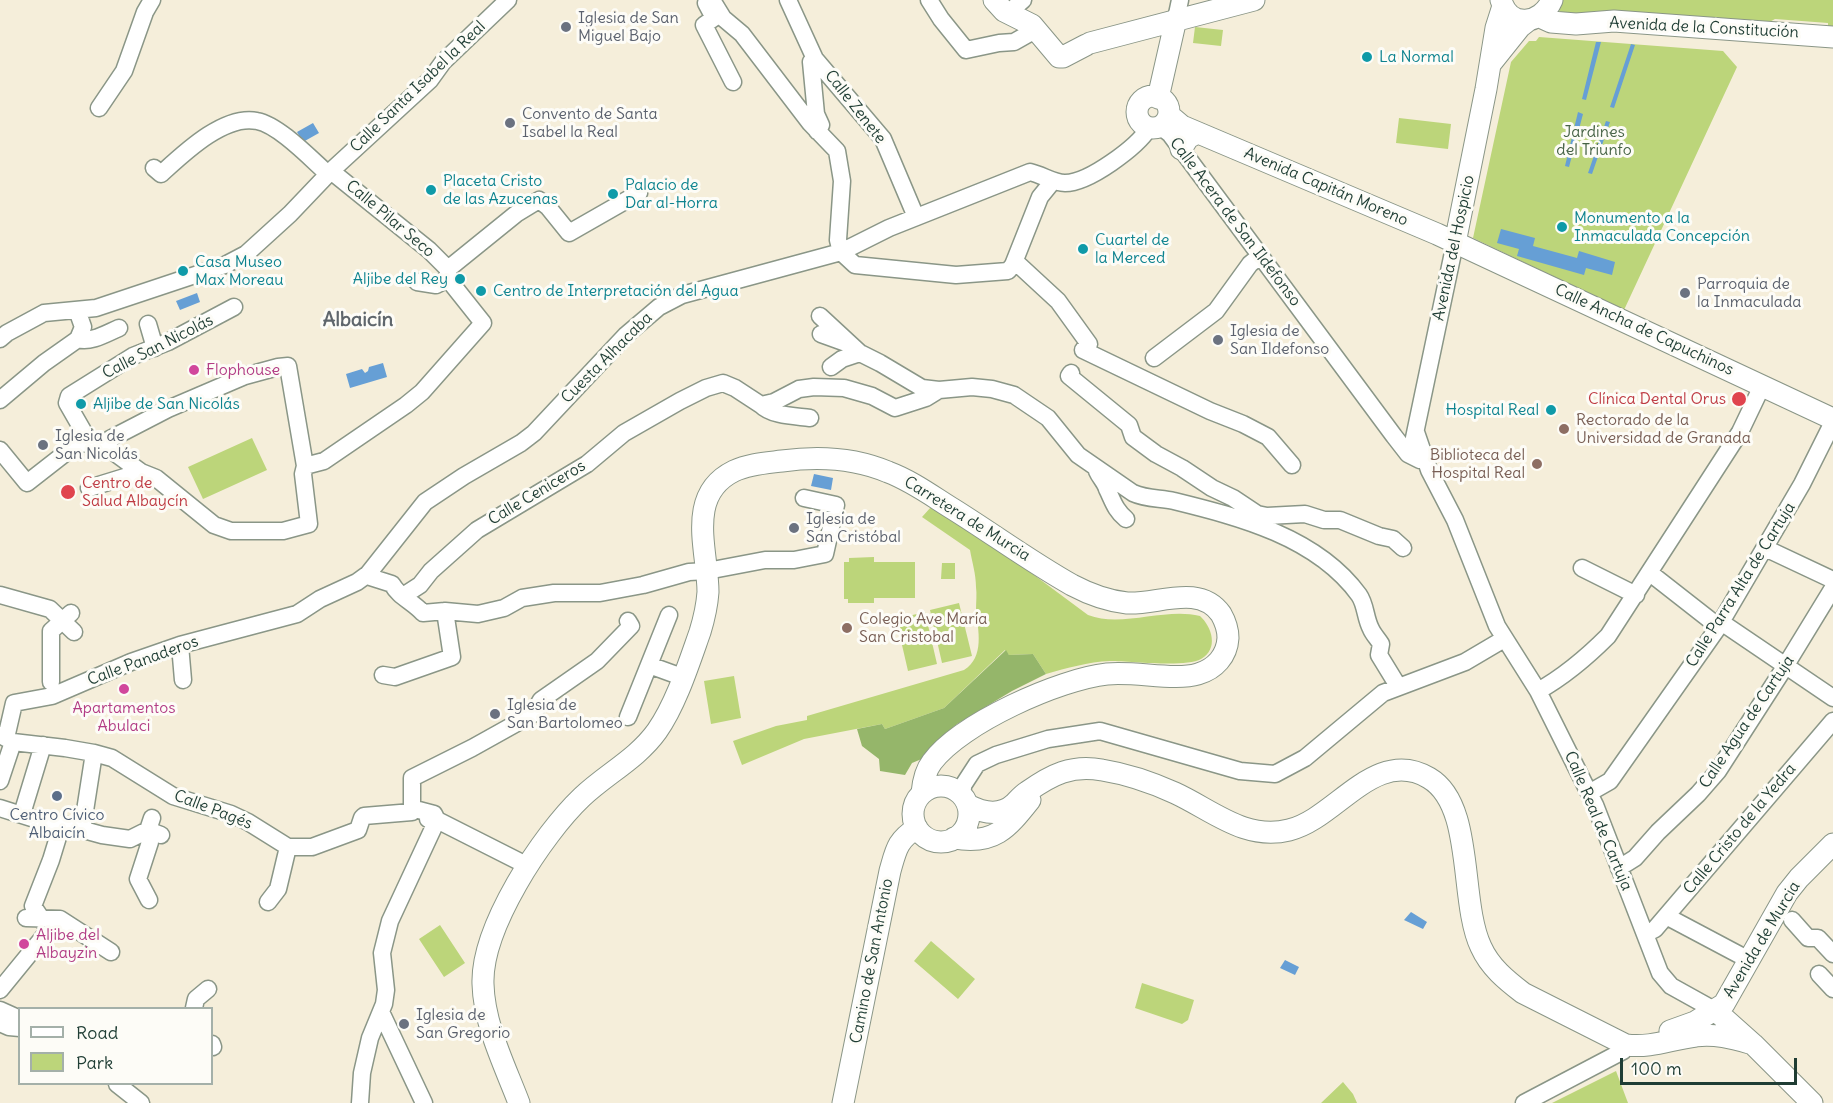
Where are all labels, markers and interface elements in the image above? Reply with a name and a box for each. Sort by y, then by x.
place label: Iglesia de San Miguel Bajo [578,8,679,46]
street label: Avenida de la Constitución [1609,13,1799,43]
street label: Calle Santa Isabel la Real [346,17,490,157]
marker: Iglesia de San Miguel Bajo [559,20,573,34]
place label: La Normal [1379,47,1454,67]
marker: La Normal [1360,50,1374,64]
street label: Calle Zenete [820,66,890,148]
place label: Convento de Santa Isabel la Real [522,104,658,142]
marker: Convento de Santa Isabel la Real [503,116,517,130]
park label: Jardines del Triunfo [1556,122,1632,160]
street label: Calle Acera de San Ildefonso [1165,134,1305,310]
street label: Avenida Capitán Moreno [1241,144,1411,230]
place label: Placeta Cristo de las Azucenas [443,171,558,209]
street label: Avenida del Hospicio [1429,173,1479,323]
place label: Palacio de Dar al-Horra [625,175,718,213]
street label: Calle Pilar Seco [342,176,438,262]
marker: Placeta Cristo de las Azucenas [424,183,438,197]
marker: Palacio de Dar al-Horra [606,187,620,201]
place label: Monumento a la Inmaculada Concepción [1574,208,1750,246]
marker: Monumento a la Inmaculada Concepción [1555,220,1569,234]
place label: Cuartel de la Merced [1095,230,1169,268]
marker: Cuartel de la Merced [1076,242,1090,256]
place label: Casa Museo Max Moreau [195,252,284,290]
marker: Casa Museo Max Moreau [176,264,190,278]
place label: Aljibe del Rey [353,269,448,289]
marker: Aljibe del Rey [453,272,467,286]
place label: Parroquia de la Inmaculada [1697,274,1801,312]
street label: Calle Ancha de Capuchinos [1552,280,1736,380]
place label: Centro de Interpretación del Agua [493,281,739,301]
marker: Centro de Interpretación del Agua [474,284,488,298]
marker: Parroquia de la Inmaculada [1678,286,1692,300]
district label: Albaicín [323,308,393,332]
street label: Cuesta Alhacaba [557,308,657,408]
street label: Calle San Nicolás [99,311,217,383]
place label: Iglesia de San Ildefonso [1230,321,1329,359]
marker: Iglesia de San Ildefonso [1211,333,1225,347]
place label: Flophouse [206,360,280,380]
marker: Flophouse [187,363,201,377]
place label: Clínica Dental Orus [1588,389,1726,409]
marker: Clínica Dental Orus [1730,390,1748,408]
place label: Aljibe de San Nicolás [93,394,240,414]
marker: Aljibe de San Nicolás [74,397,88,411]
place label: Hospital Real [1445,400,1539,420]
marker: Hospital Real [1544,403,1558,417]
place label: Rectorado de la Universidad de Granada [1576,410,1751,448]
marker: Rectorado de la Universidad de Granada [1557,422,1571,436]
place label: Iglesia de San Nicolás [55,426,138,464]
marker: Iglesia de San Nicolás [36,438,50,452]
place label: Biblioteca del Hospital Real [1430,445,1525,483]
street label: Calle Ceniceros [485,456,589,530]
marker: Biblioteca del Hospital Real [1530,457,1544,471]
street label: Carretera de Murcia [900,472,1034,566]
place label: Centro de Salud Albaycín [82,473,188,511]
marker: Centro de Salud Albaycín [59,483,77,501]
street label: Calle Parra Alta de Cartuja [1682,499,1800,671]
place label: Iglesia de San Cristóbal [806,509,901,547]
marker: Iglesia de San Cristóbal [787,521,801,535]
place label: Colegio Ave María San Cristobal [859,609,987,647]
marker: Colegio Ave María San Cristobal [840,621,854,635]
street label: Calle Panaderos [85,632,201,690]
street label: Calle Agua de Cartuja [1695,652,1799,792]
marker: Apartamentos Abulaci [117,682,131,696]
place label: Iglesia de San Bartolomeo [507,695,623,733]
place label: Apartamentos Abulaci [72,698,176,736]
marker: Iglesia de San Bartolomeo [488,707,502,721]
street label: Calle Real de Cartuja [1560,748,1636,894]
street label: Calle Cristo de la Yedra [1680,760,1800,898]
street label: Calle Pagés [171,786,255,834]
marker: Centro Cívico Albaicín [50,789,64,803]
place label: Centro Cívico Albaicín [10,805,104,843]
street label: Camino de San Antonio [847,877,897,1045]
street label: Avenida de Murcia [1720,878,1804,1002]
place label: Aljibe del Albayzin [36,925,100,963]
marker: Aljibe del Albayzin [17,937,31,951]
place label: Iglesia de San Gregorio [416,1005,510,1043]
legend [18,1007,213,1085]
marker: Iglesia de San Gregorio [397,1017,411,1031]
text: Road [76,1021,118,1044]
scale bar [1623,1046,1800,1084]
text: Park [76,1051,113,1074]
text: 100 m [1631,1057,1682,1080]

